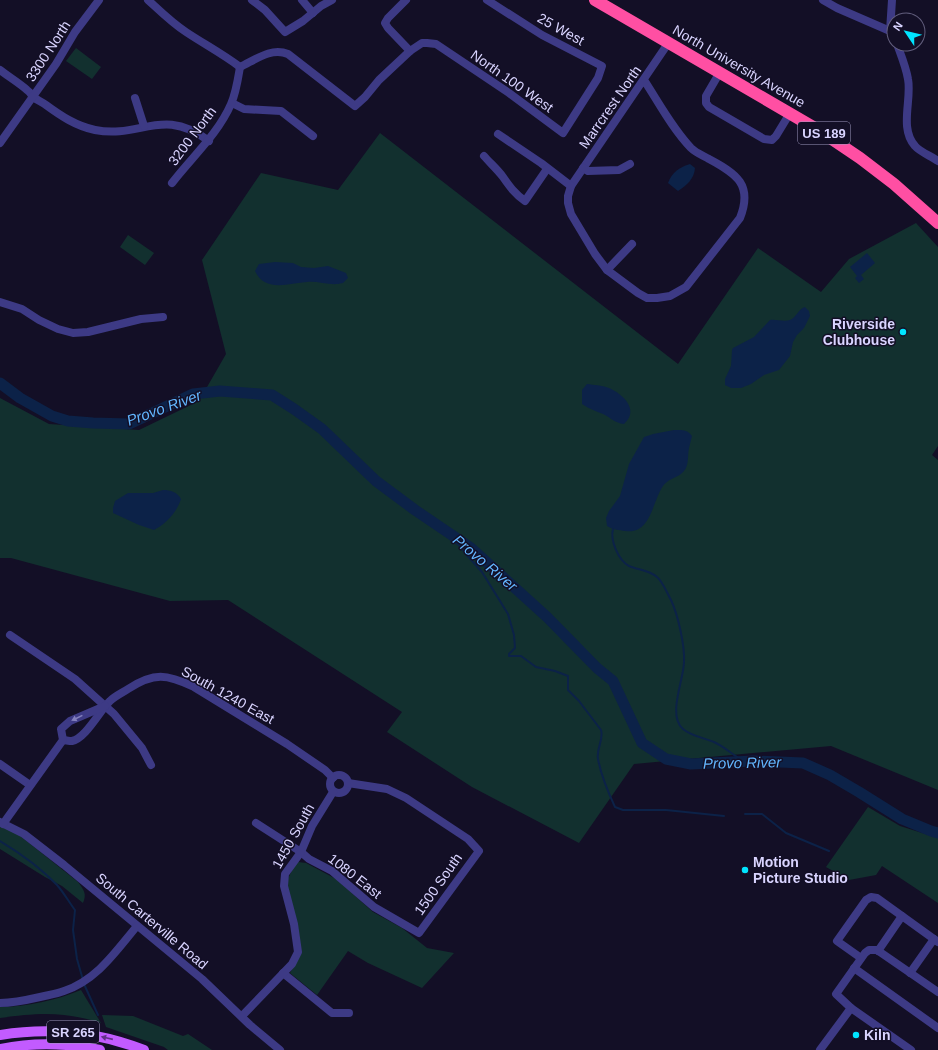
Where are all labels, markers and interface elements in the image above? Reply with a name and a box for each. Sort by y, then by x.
street label: 25 West [535,10,587,48]
north arrow [886,12,926,52]
street label: 3300 North [22,18,74,84]
text: N [891,20,905,33]
street label: North University Avenue [670,22,808,111]
street label: North 100 West [468,47,556,115]
street label: Marrcrest North [576,63,644,151]
street label: 3200 North [165,104,219,168]
road number: US 189 [798,122,850,144]
place label: Riverside Clubhouse [823,316,895,348]
marker: Riverside Clubhouse [898,327,908,337]
water label: Provo River [124,386,204,429]
water label: Provo River [450,531,522,595]
street label: South 1240 East [179,663,277,727]
one-way arrow [71,715,83,721]
water label: Provo River [703,753,782,772]
street label: 1450 South [269,801,317,871]
street label: 1080 East [325,850,385,902]
street label: 1500 South [411,850,465,918]
place label: Motion Picture Studio [753,854,848,886]
marker: Motion Picture Studio [740,865,750,875]
street label: South Carterville Road [93,870,211,972]
road number: SR 265 [47,1021,99,1043]
place label: Kiln [864,1027,890,1043]
marker: Kiln [851,1030,861,1040]
one-way arrow [101,1035,113,1041]

